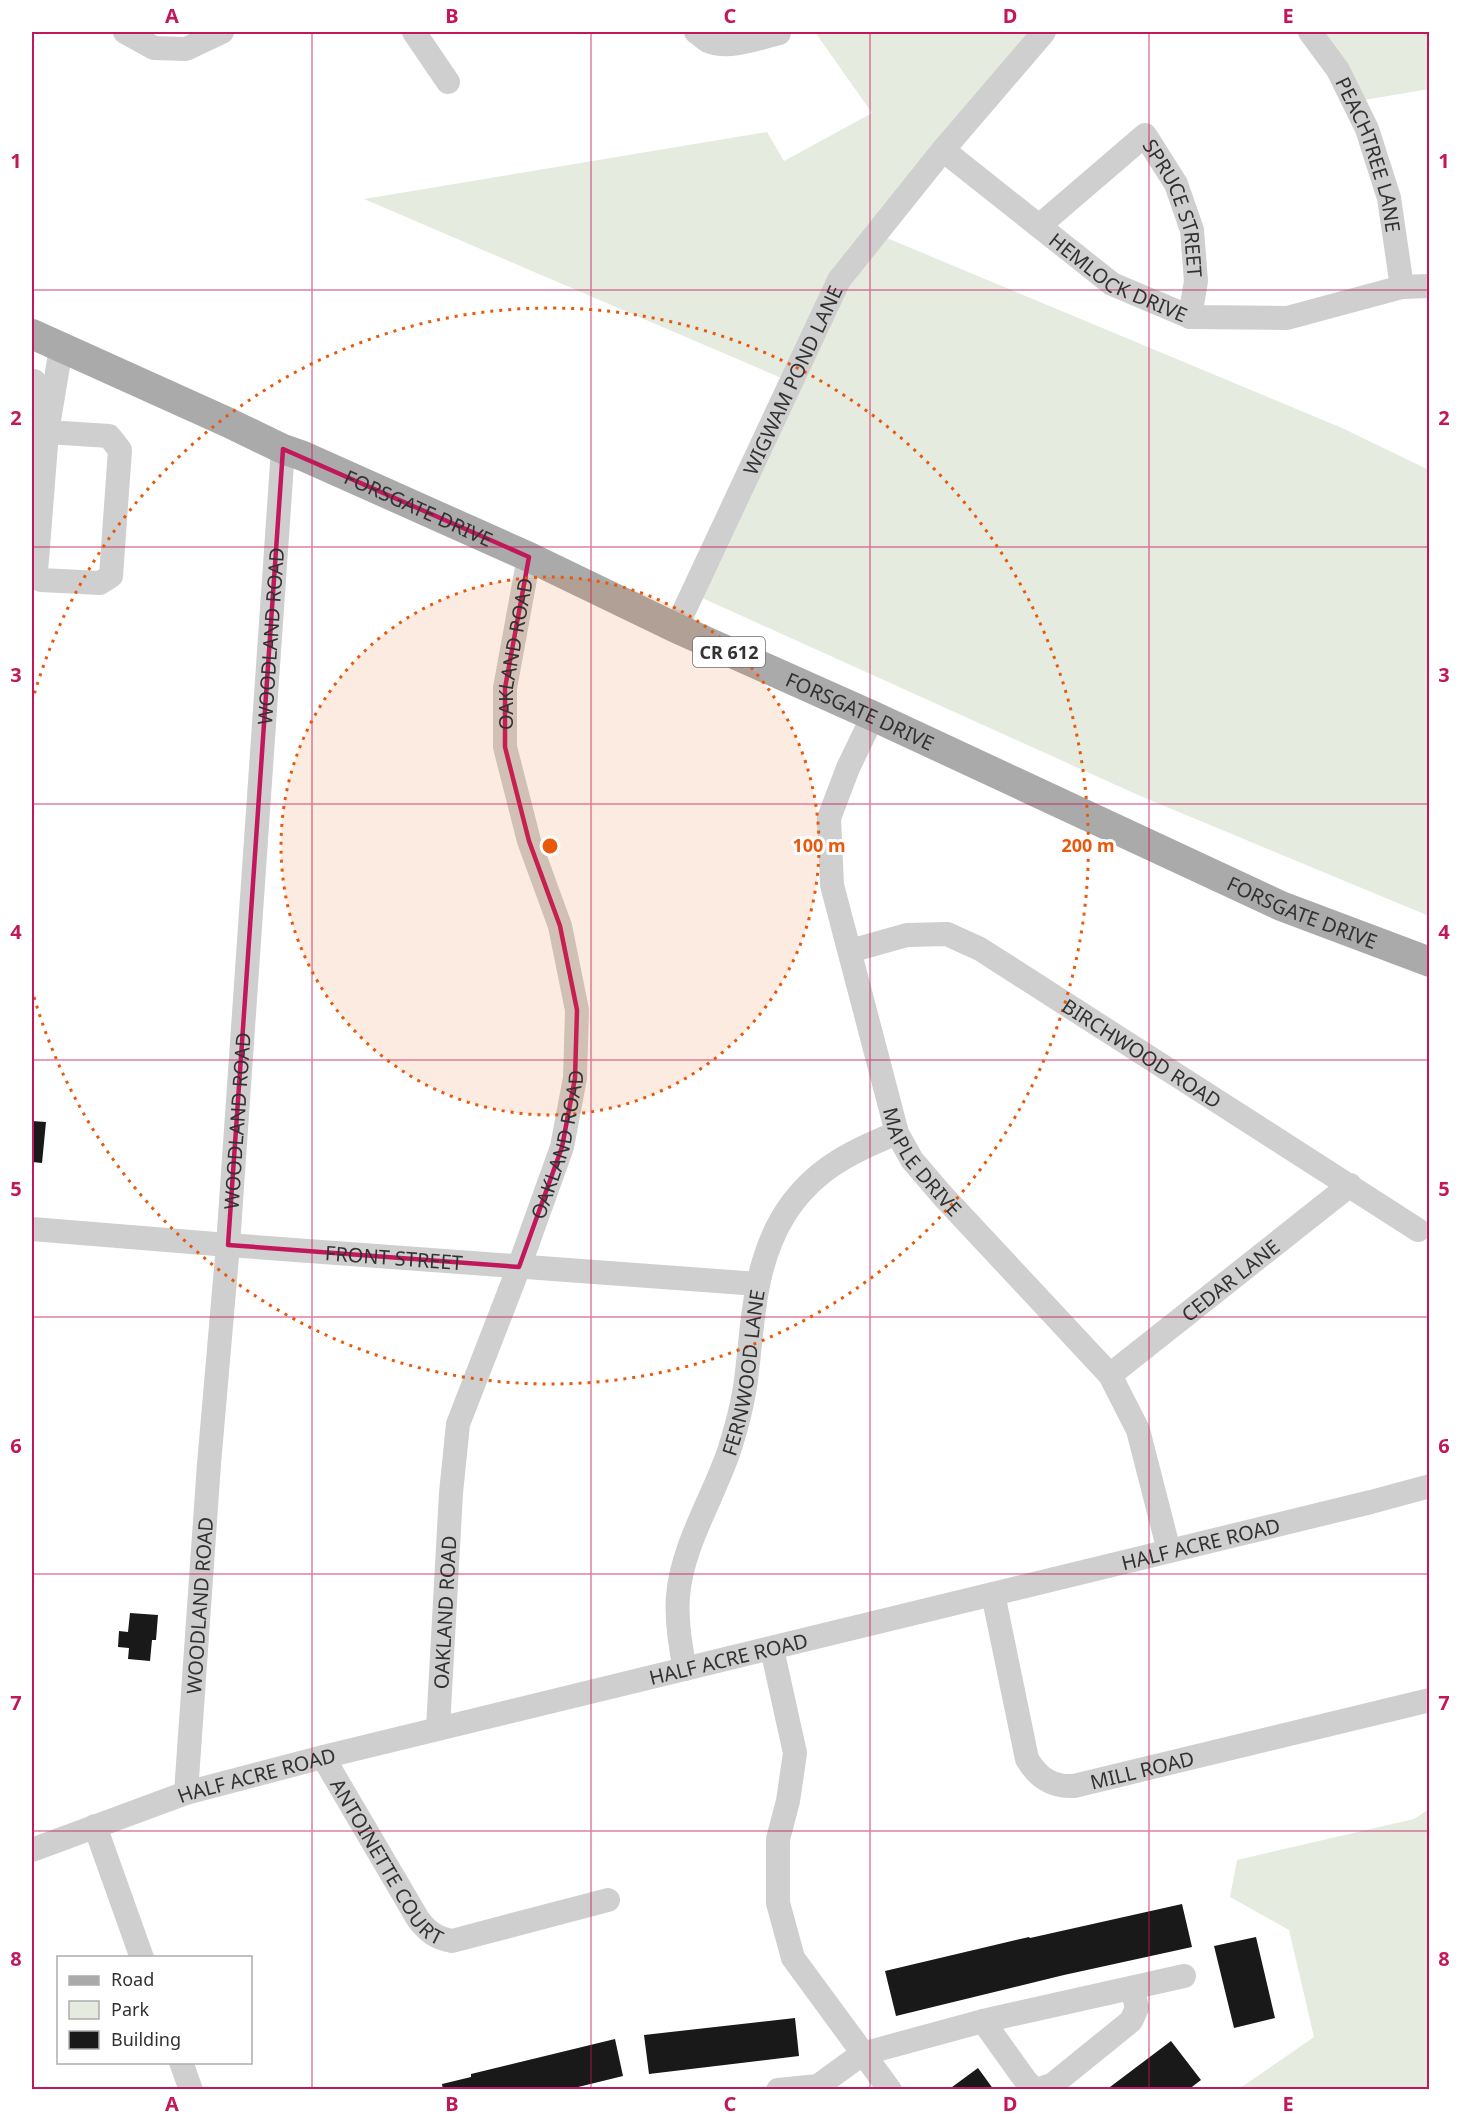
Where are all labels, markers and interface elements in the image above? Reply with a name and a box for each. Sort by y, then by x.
text: A [165,2,179,29]
text: B [445,2,459,29]
text: C [724,2,737,29]
text: D [1003,2,1017,29]
text: E [1282,2,1294,29]
street label: PEACHTREE LANE [1330,72,1407,234]
street label: SPRUCE STREET [1137,133,1209,278]
text: 1 [10,147,22,174]
text: 1 [1438,147,1450,174]
street label: HEMLOCK DRIVE [1044,226,1192,328]
street label: WIGWAM POND LANE [736,281,848,479]
text: 2 [10,404,22,431]
text: 2 [1438,404,1450,431]
street label: FORSGATE DRIVE [340,463,497,553]
street label: WOODLAND ROAD [250,547,290,726]
street label: OAKLAND ROAD [491,576,538,730]
road number: CR 612 [693,637,765,667]
text: 3 [10,661,22,688]
text: 3 [1438,661,1450,688]
street label: FORSGATE DRIVE [782,665,939,756]
text: 100 m [792,833,846,857]
text: 200 m [1061,833,1115,857]
centre of rings [540,836,560,856]
street label: FORSGATE DRIVE [1223,869,1381,955]
text: 4 [10,918,22,945]
text: 4 [1438,918,1450,945]
street label: BIRCHWOOD ROAD [1057,992,1227,1114]
street label: WOODLAND ROAD [217,1031,256,1210]
street label: OAKLAND ROAD [524,1070,589,1223]
street label: MAPLE DRIVE [877,1104,968,1222]
text: 5 [10,1175,22,1202]
text: 5 [1438,1175,1450,1202]
street label: CEDAR LANE [1175,1233,1285,1327]
street label: FRONT STREET [324,1239,464,1276]
street label: FERNWOOD LANE [715,1287,770,1459]
text: 6 [10,1432,22,1459]
text: 6 [1438,1432,1450,1459]
street label: HALF ACRE ROAD [1118,1511,1283,1576]
street label: WOODLAND ROAD [179,1516,219,1695]
street label: OAKLAND ROAD [427,1535,462,1690]
street label: HALF ACRE ROAD [646,1626,810,1691]
text: 7 [10,1689,22,1716]
text: 7 [1438,1689,1450,1716]
street label: HALF ACRE ROAD [173,1741,338,1809]
street label: MILL ROAD [1087,1744,1197,1795]
street label: ANTOINETTE COURT [325,1773,448,1951]
text: 8 [10,1945,22,1972]
text: 8 [1438,1945,1450,1972]
legend [57,1956,252,2064]
text: Road [111,1967,154,1991]
text: Park [111,1997,149,2021]
text: Building [111,2027,181,2051]
text: A [165,2090,179,2117]
text: B [445,2090,459,2117]
text: C [724,2090,737,2117]
text: D [1003,2090,1017,2117]
text: E [1282,2090,1294,2117]

